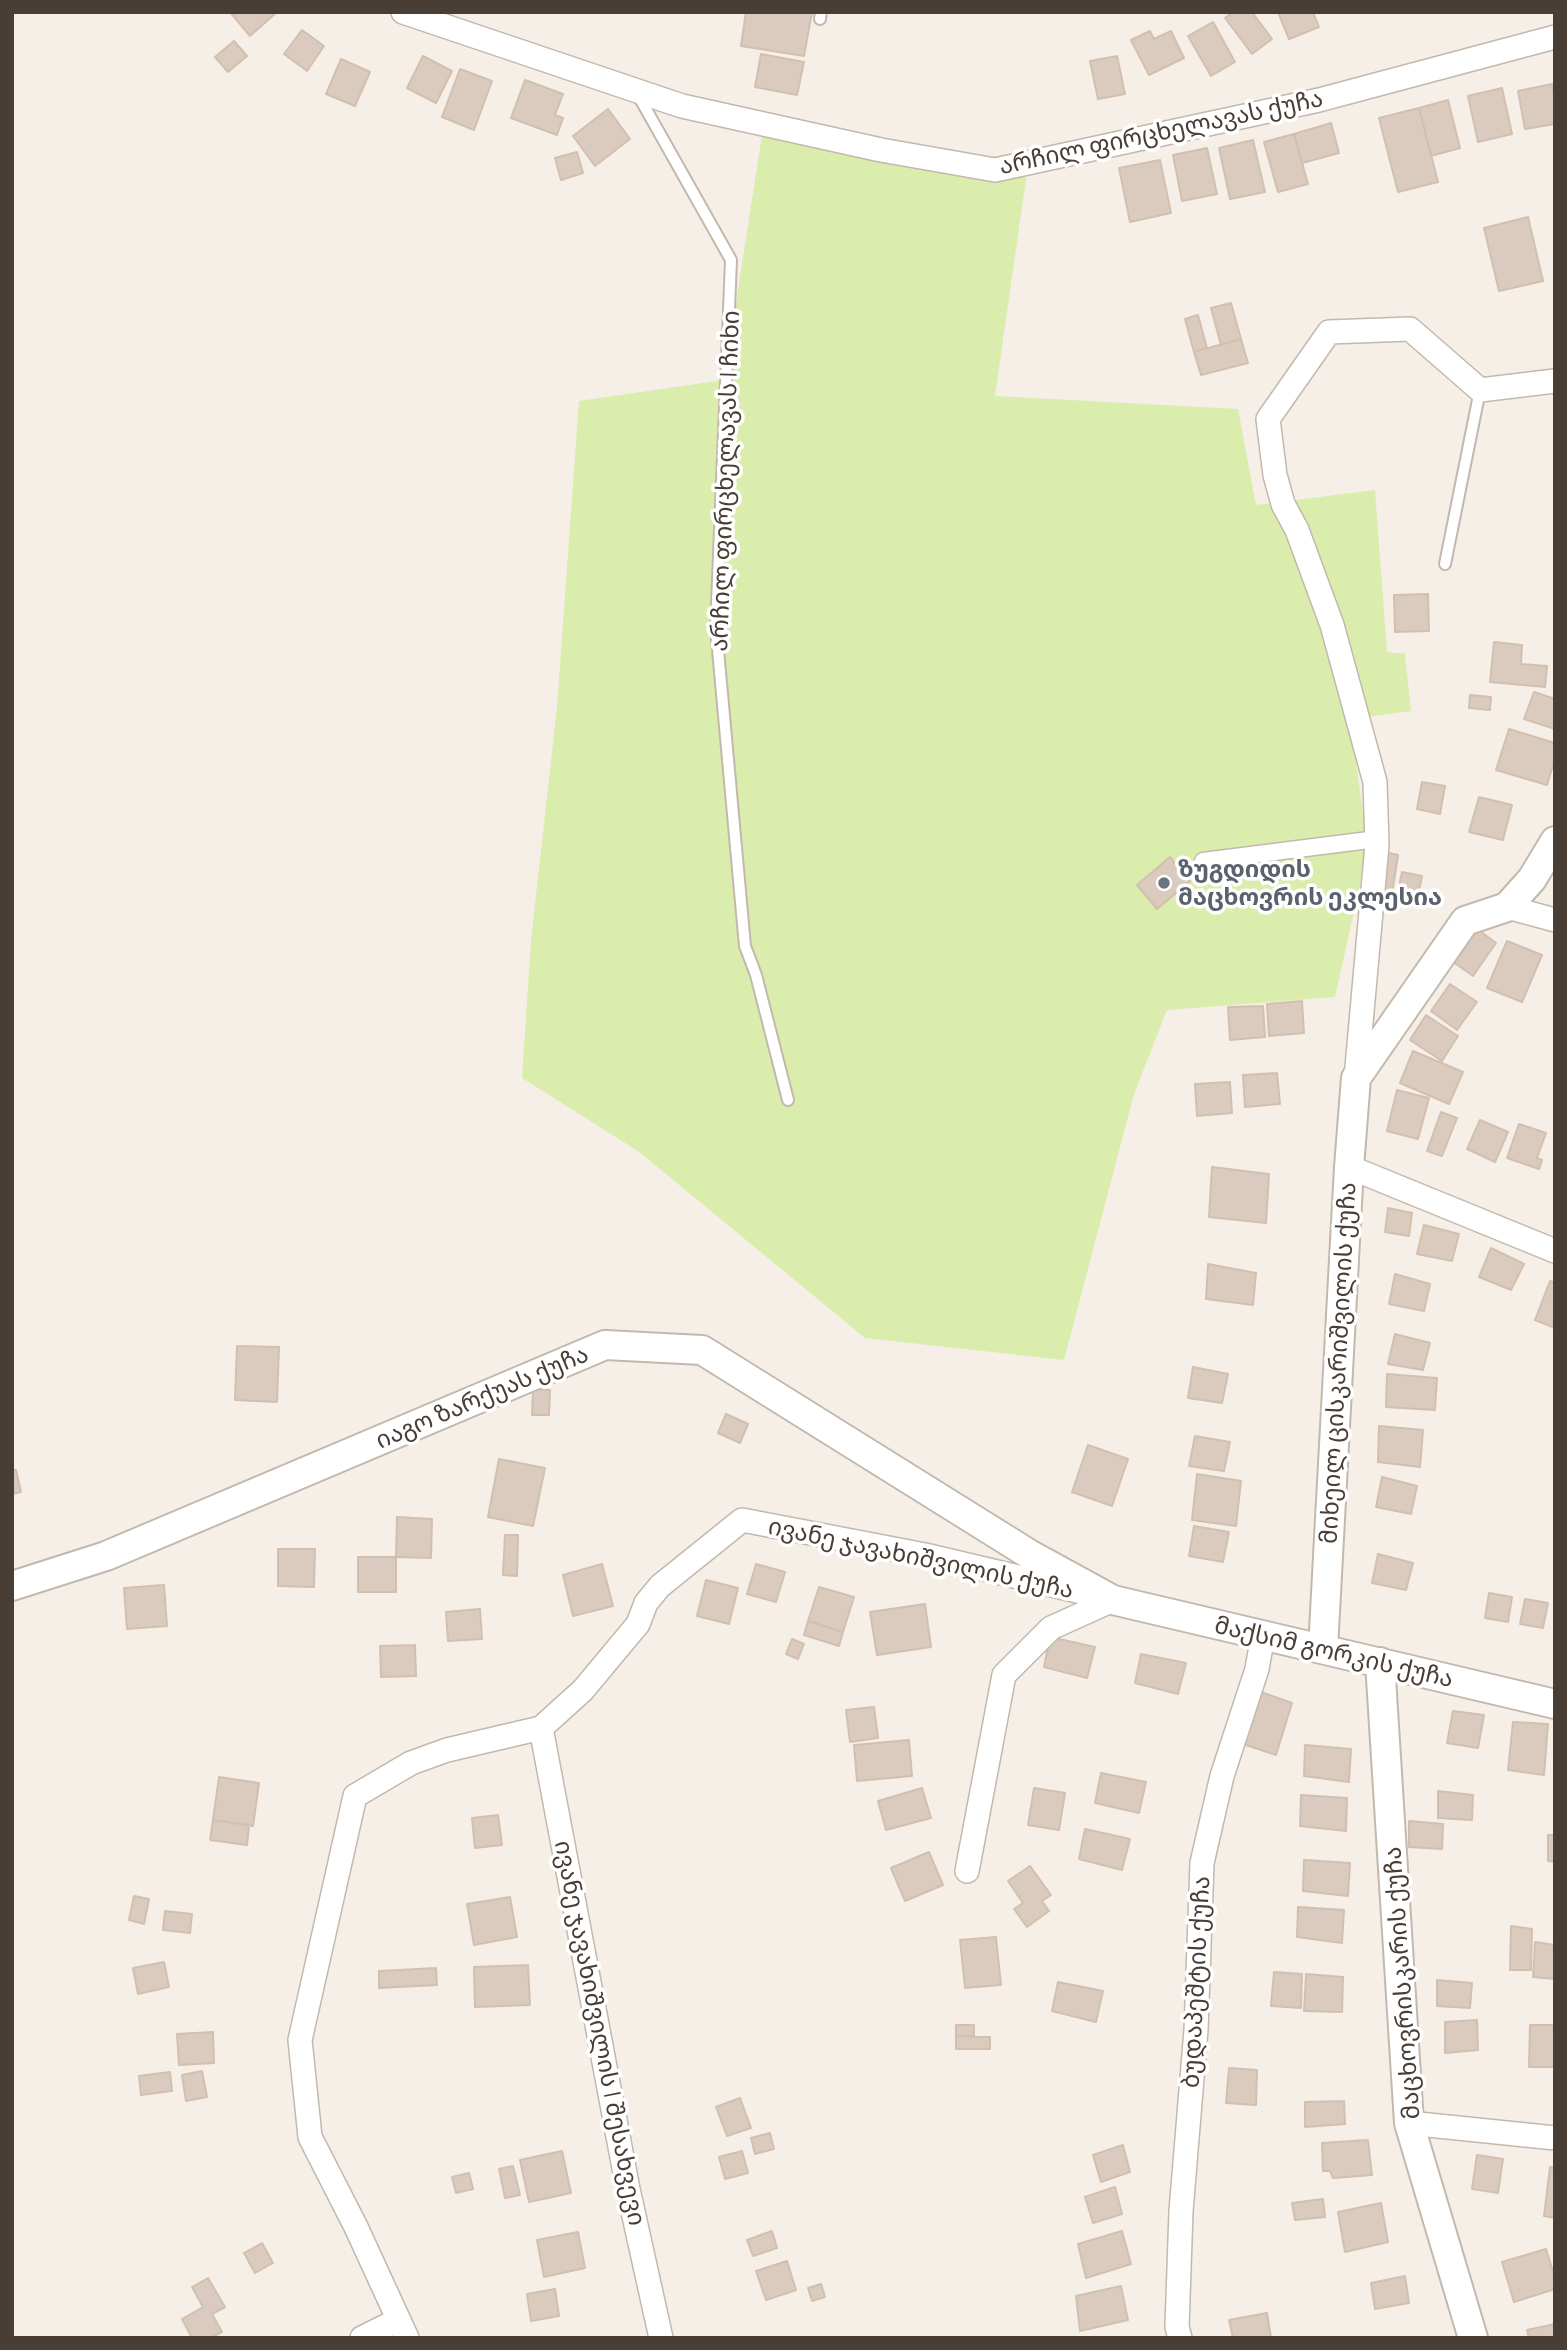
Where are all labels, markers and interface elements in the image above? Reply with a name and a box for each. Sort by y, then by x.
street label: არჩილ ფირცხელავას ქუჩა [997,84,1325,180]
street label: არჩილ ფირცხელავას I ჩიხი [705,310,745,652]
place label: ზუგდიდის მაცხოვრის ეკლესია [1178,855,1442,911]
marker: ზუგდიდის მაცხოვრის ეკლესია [1156,875,1172,891]
street label: მიხეილ ცისკარიშვილის ქუჩა [1314,1181,1362,1545]
street label: იაგო ზარქუას ქუჩა [371,1339,593,1455]
street label: ივანე ჯავახიშვილის ქუჩა [766,1512,1076,1604]
street label: მაქსიმ გორკის ქუჩა [1212,1611,1456,1693]
street label: ივანე ჯავახიშვილის I შესახვევი [548,1838,652,2228]
street label: მაცხოვრისკარის ქუჩა [1378,1846,1426,2120]
street label: ბუდაპეშტის ქუჩა [1176,1875,1216,2089]

